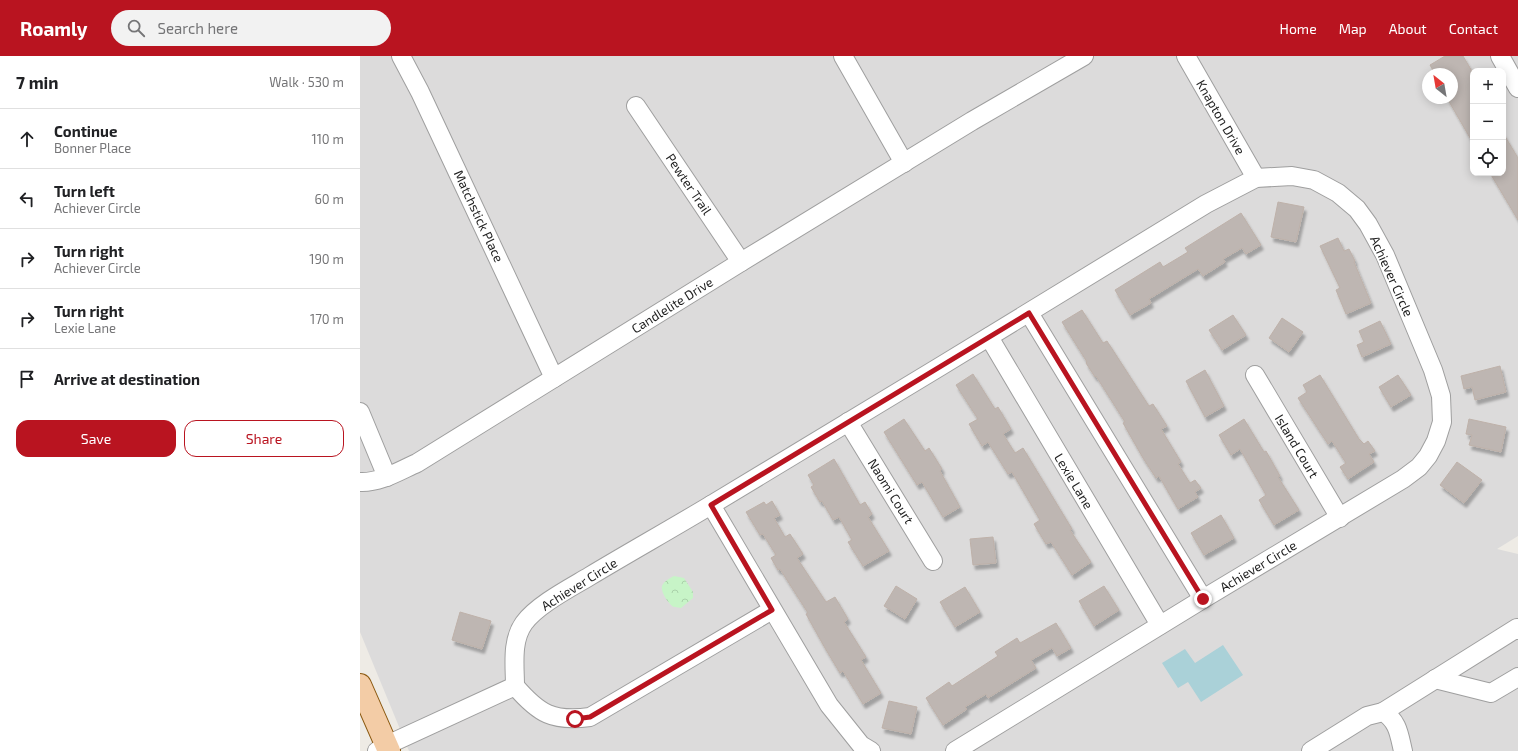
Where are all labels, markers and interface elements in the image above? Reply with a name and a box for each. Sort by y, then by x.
search box [111,10,391,46]
text: Roamly [20,17,87,40]
icon: search [125,17,147,39]
text: Search here [157,19,238,37]
text: Home [1280,20,1317,37]
text: Map [1339,20,1367,37]
text: About [1389,20,1427,37]
text: Contact [1449,20,1498,37]
north arrow [1422,68,1458,104]
map controls [1470,68,1506,176]
button: + [1470,68,1506,104]
text: 7 min [16,72,59,92]
text: Walk · 530 m [269,74,344,90]
street label: Knapton Drive [1193,77,1249,157]
button: − [1470,104,1506,140]
text: Continue [54,122,117,140]
icon: ahead [16,128,38,150]
text: 110 m [312,131,344,147]
text: Bonner Place [54,140,131,156]
button: locate [1470,140,1506,176]
street label: Pewter Trail [663,150,715,218]
street label: Matchstick Place [451,167,507,265]
text: Turn left [54,182,115,200]
icon: left [16,188,38,210]
text: 60 m [314,191,344,207]
text: Achiever Circle [54,200,141,216]
street label: Achiever Circle [1367,233,1417,319]
text: Turn right [54,242,124,260]
icon: right [16,248,38,270]
text: 190 m [309,251,344,267]
text: Achiever Circle [54,260,141,276]
street label: Candlelite Drive [628,274,716,336]
text: Turn right [54,302,124,320]
icon: right [16,308,38,330]
text: 170 m [310,311,344,327]
text: Lexie Lane [54,320,116,336]
icon: arrive [16,368,38,390]
text: Arrive at destination [54,370,200,388]
street label: Island Court [1272,411,1322,481]
button: Save [16,420,176,457]
button: Share [184,420,344,457]
street label: Lexie Lane [1051,450,1097,512]
street label: Naomi Court [865,456,917,526]
street label: Achiever Circle [1217,537,1299,595]
street label: Achiever Circle [538,554,620,614]
route end [1194,590,1212,608]
route start [566,710,584,728]

